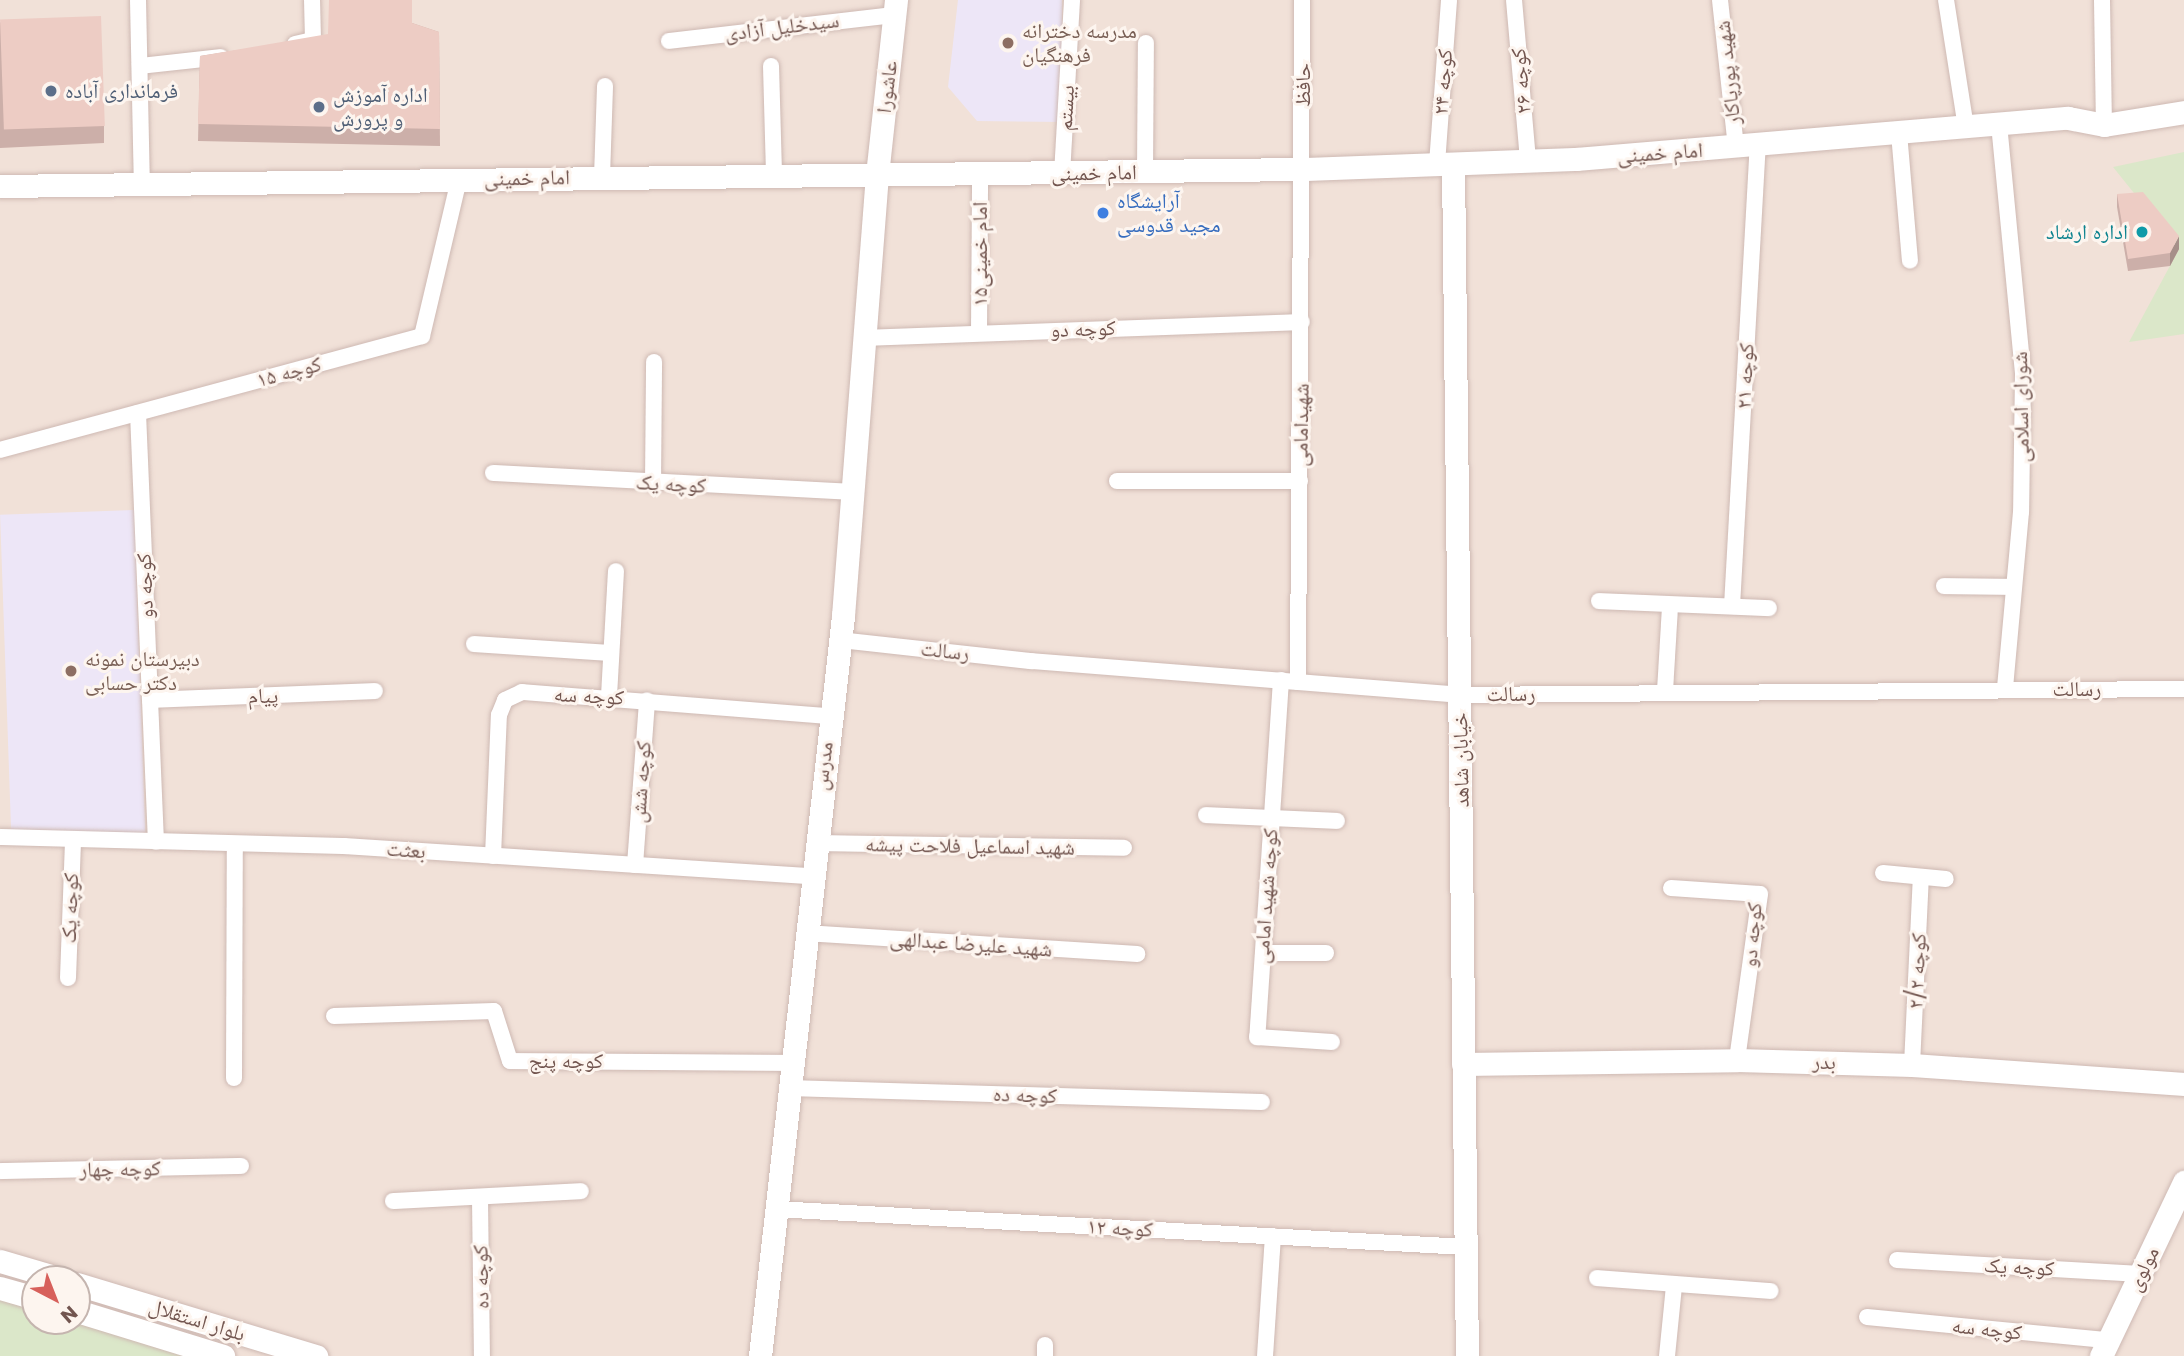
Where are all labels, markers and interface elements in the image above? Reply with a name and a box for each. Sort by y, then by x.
street label: سیدخلیل آزادی [723,7,841,47]
place label: مدرسه دخترانه فرهنگیان [1022,18,1137,68]
street label: شهید پورپاکار [1710,20,1746,126]
marker: مدرسه دخترانه فرهنگیان [1000,35,1016,51]
street label: کوچه ۲۶ [1506,47,1536,115]
street label: کوچه ۲۴ [1428,48,1458,116]
street label: عاشورا [871,59,903,115]
street label: حافظ [1290,63,1316,107]
place label: فرمانداری آباده [65,78,178,104]
place label: اداره آموزش و پرورش [333,82,428,132]
marker: فرمانداری آباده [43,83,59,99]
street label: بیستم [1052,84,1080,132]
marker: اداره آموزش و پرورش [311,99,327,115]
street label: امام خمینی [1616,137,1704,169]
street label: امام خمینی [1051,160,1137,186]
street label: امام خمینی [484,165,570,191]
place label: آرایشگاه مجید قدوسی [1117,188,1221,238]
street label: امام خمینی۱۵ [967,202,993,306]
marker: آرایشگاه مجید قدوسی [1095,205,1111,221]
place label: اداره ارشاد [2046,219,2128,245]
marker: اداره ارشاد [2134,224,2150,240]
street label: کوچه دو [1050,315,1116,343]
street label: کوچه ۲۱ [1731,342,1759,410]
street label: کوچه ۱۵ [254,351,324,393]
street label: شورای اسلامی [2007,351,2035,463]
street label: شهیدامامی [1288,383,1314,467]
street label: کوچه یک [635,470,707,498]
street label: کوچه دو [131,553,159,619]
street label: رسالت [919,636,971,666]
place label: دبیرستان نمونه دکتر حسابی [85,646,200,696]
marker: دبیرستان نمونه دکتر حسابی [63,663,79,679]
street label: رسالت [2053,676,2101,702]
street label: رسالت [1486,681,1536,707]
street label: کوچه سه [553,682,625,710]
street label: پیام [247,683,279,709]
street label: خیابان شاهد [1448,712,1474,808]
street label: کوچه شش [626,740,656,824]
street label: مدرس [808,740,838,792]
street label: کوچه شهید امامی [1249,827,1283,965]
street label: شهید اسماعیل فلاحت پیشه [865,832,1075,860]
street label: بعثت [386,836,426,864]
street label: کوچه یک [56,872,84,944]
street label: کوچه دو [1737,901,1767,969]
street label: شهید علیرضا عبدالهی [889,926,1053,962]
street label: کوچه ۲/۲ [1902,932,1932,1010]
street label: کوچه پنج [529,1048,603,1074]
street label: بدر [1812,1049,1836,1075]
street label: کوچه ده [992,1081,1058,1109]
street label: کوچه چهار [79,1156,161,1182]
street label: کوچه ۱۲ [1086,1214,1154,1242]
street label: مولوی [2121,1243,2165,1295]
street label: کوچه ده [468,1245,494,1309]
street label: کوچه یک [1983,1253,2055,1281]
north arrow [21,1265,91,1335]
street label: بلوار استقلال [146,1293,248,1347]
text: N [55,1300,83,1329]
street label: کوچه سه [1951,1313,2023,1345]

